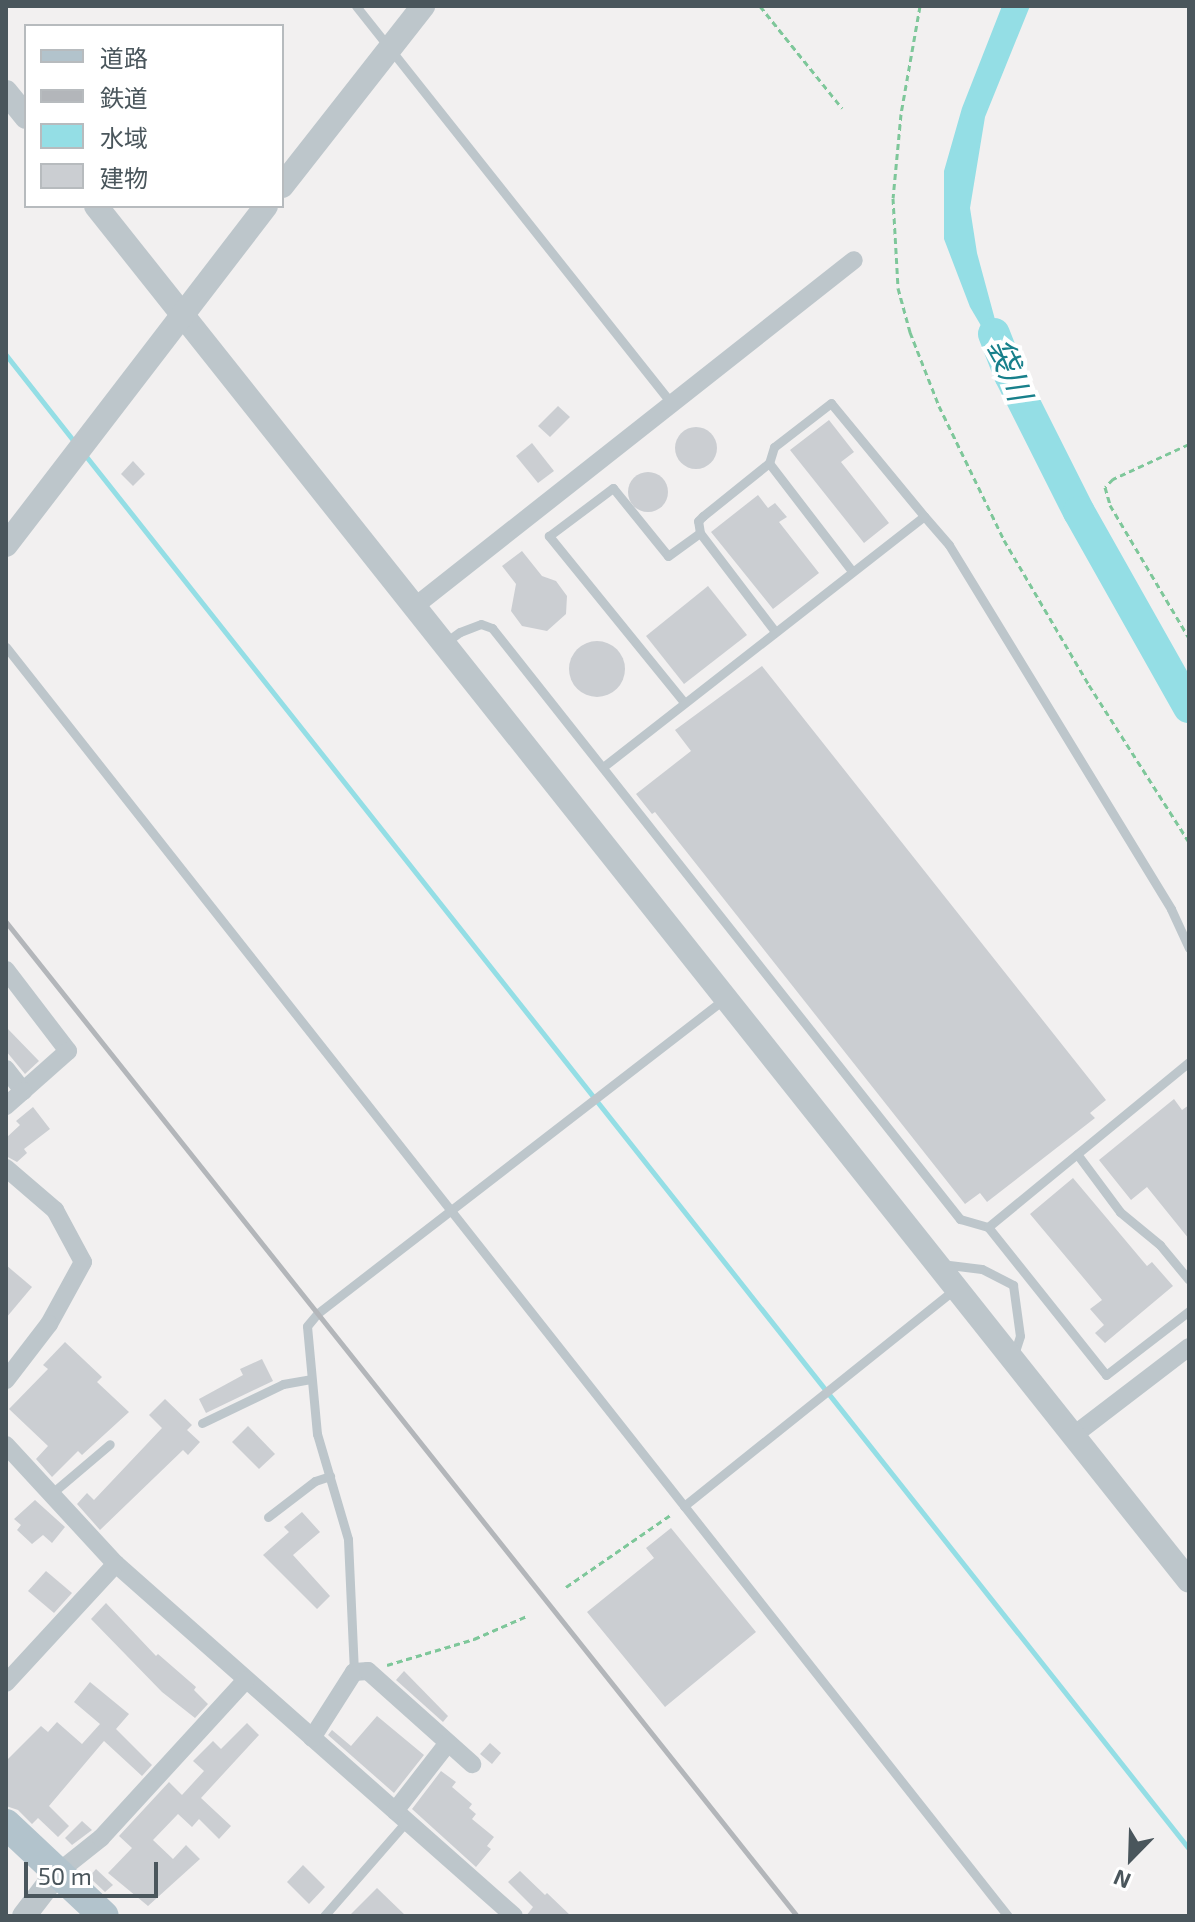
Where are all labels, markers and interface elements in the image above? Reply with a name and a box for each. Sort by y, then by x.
legend [24,24,284,208]
text: 道路 [100,43,148,72]
text: 鉄道 [100,83,148,112]
text: 水域 [100,123,148,152]
text: 建物 [100,163,148,192]
water label: 袋川 [981,332,1041,406]
north arrow [1091,1818,1171,1898]
scale bar [28,1846,162,1896]
text: 50 m [38,1861,92,1890]
text: N [1109,1865,1134,1895]

